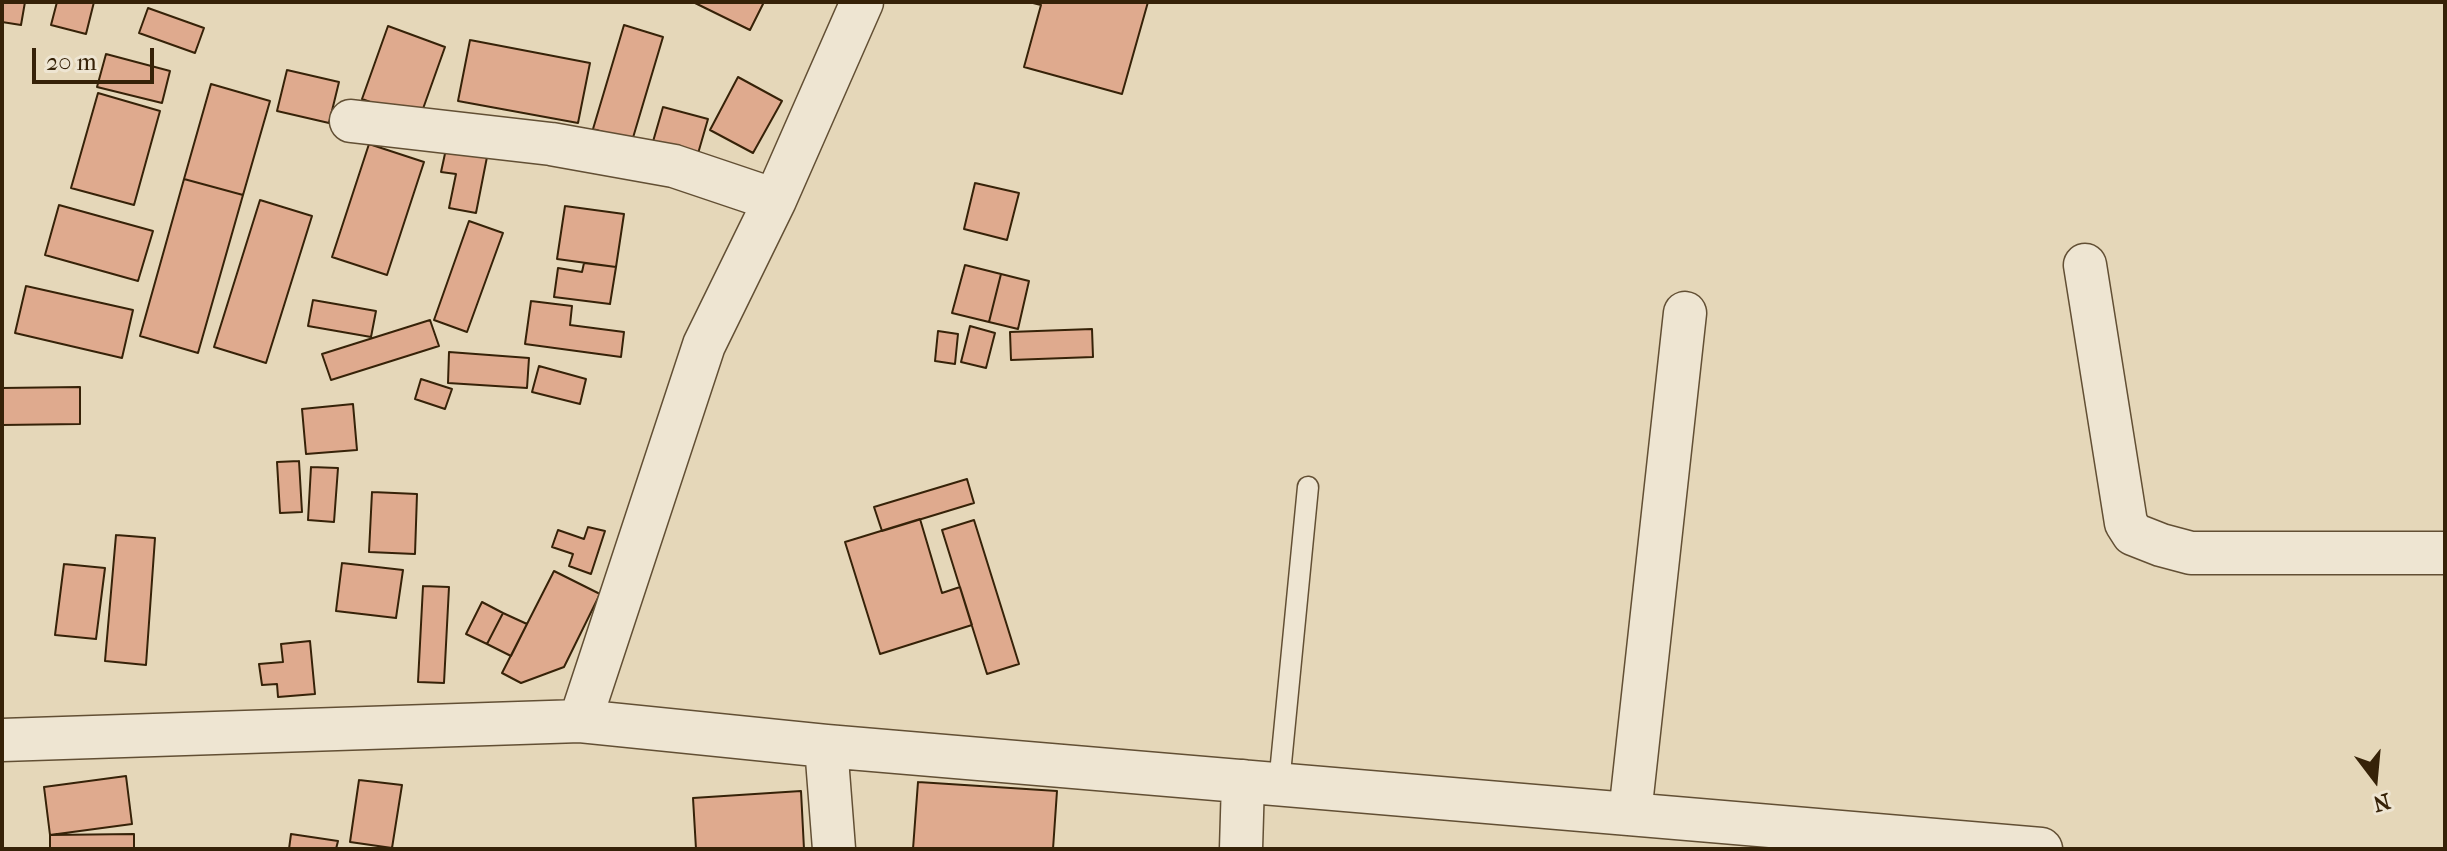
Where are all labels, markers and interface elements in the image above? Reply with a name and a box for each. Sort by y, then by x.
scale bar [36,32,158,82]
text: 20 m [46,48,97,76]
north arrow [2335,739,2415,819]
text: N [2370,787,2393,817]

